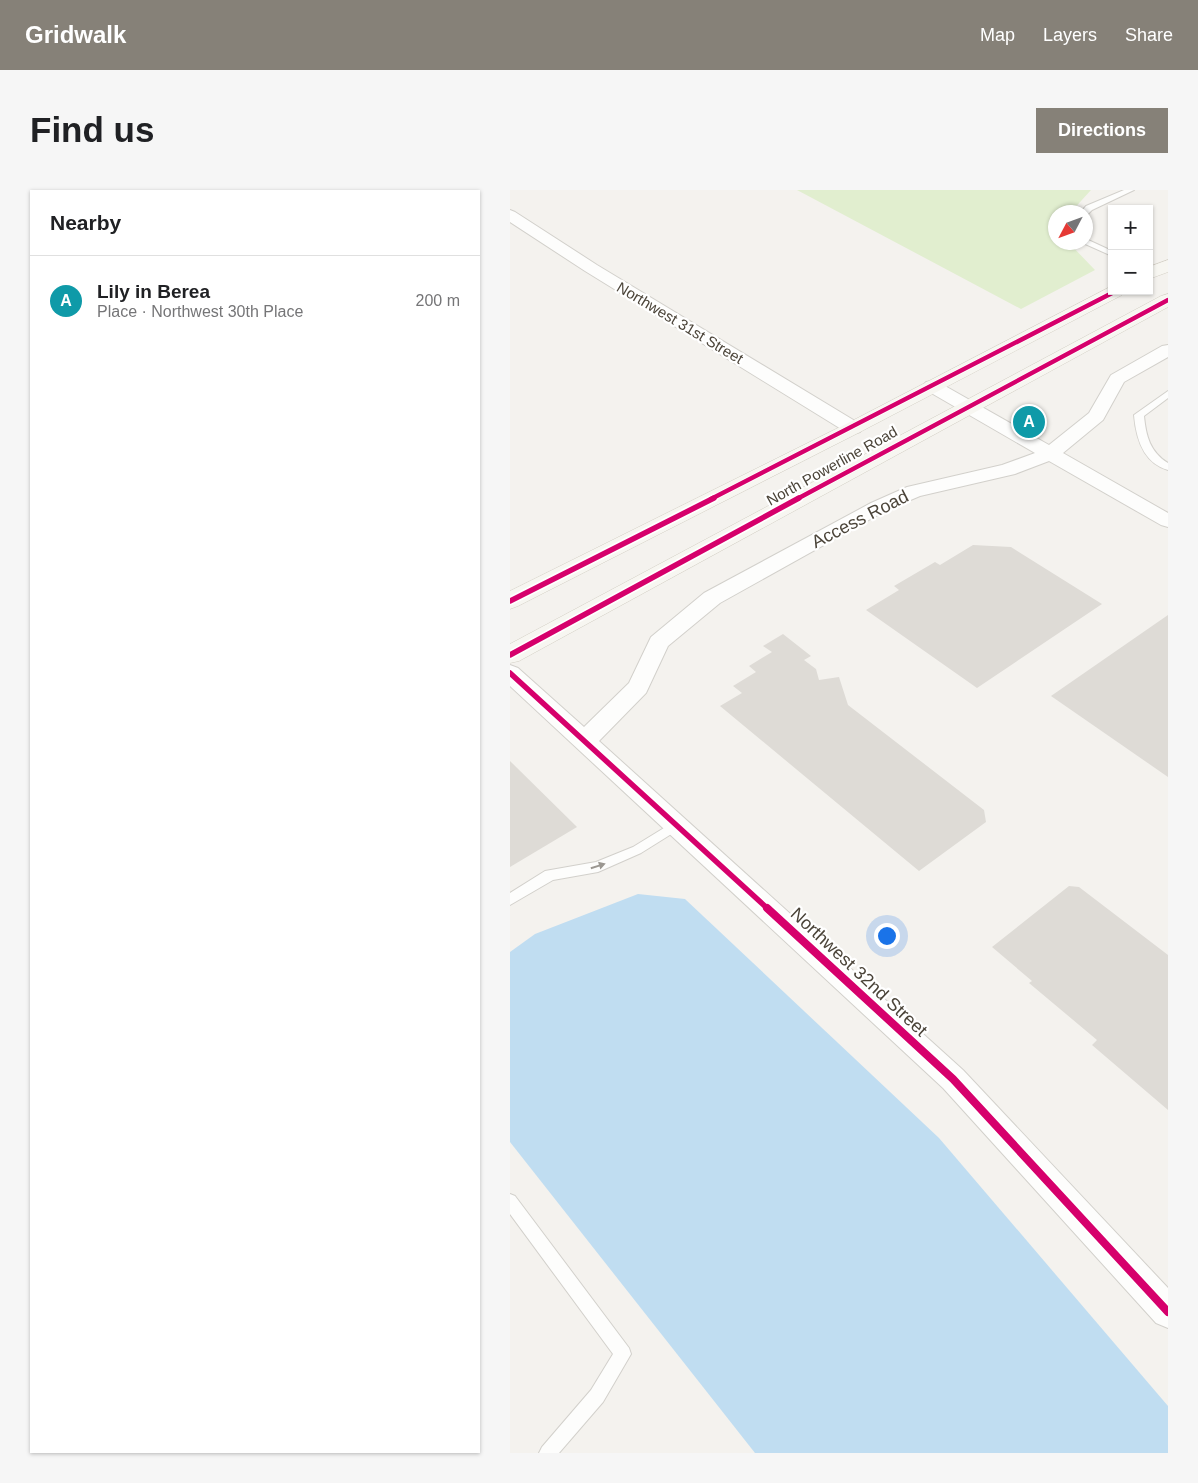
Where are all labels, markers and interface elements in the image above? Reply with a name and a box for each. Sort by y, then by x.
text: Gridwalk [25,21,126,48]
text: Map [980,25,1015,45]
text: Layers [1043,25,1097,45]
text: Share [1125,25,1173,45]
button: Directions [1036,108,1168,153]
text: Find us [30,110,154,149]
north arrow [1048,205,1093,250]
map controls [1108,205,1153,295]
button: + [1108,205,1153,250]
text: Nearby [50,211,121,234]
button: − [1108,250,1153,295]
street label: Northwest 31st Street [614,278,747,367]
text: Lily in Berea [97,281,210,302]
text: A [60,292,72,309]
text: 200 m [416,292,460,309]
text: Place · Northwest 30th Place [97,303,303,320]
pin: A [1013,403,1045,441]
street label: North Powerline Road [763,423,900,509]
street label: Access Road [808,486,912,552]
one-way arrow [591,861,606,869]
street label: Northwest 32nd Street [787,904,931,1040]
your location [874,923,900,949]

